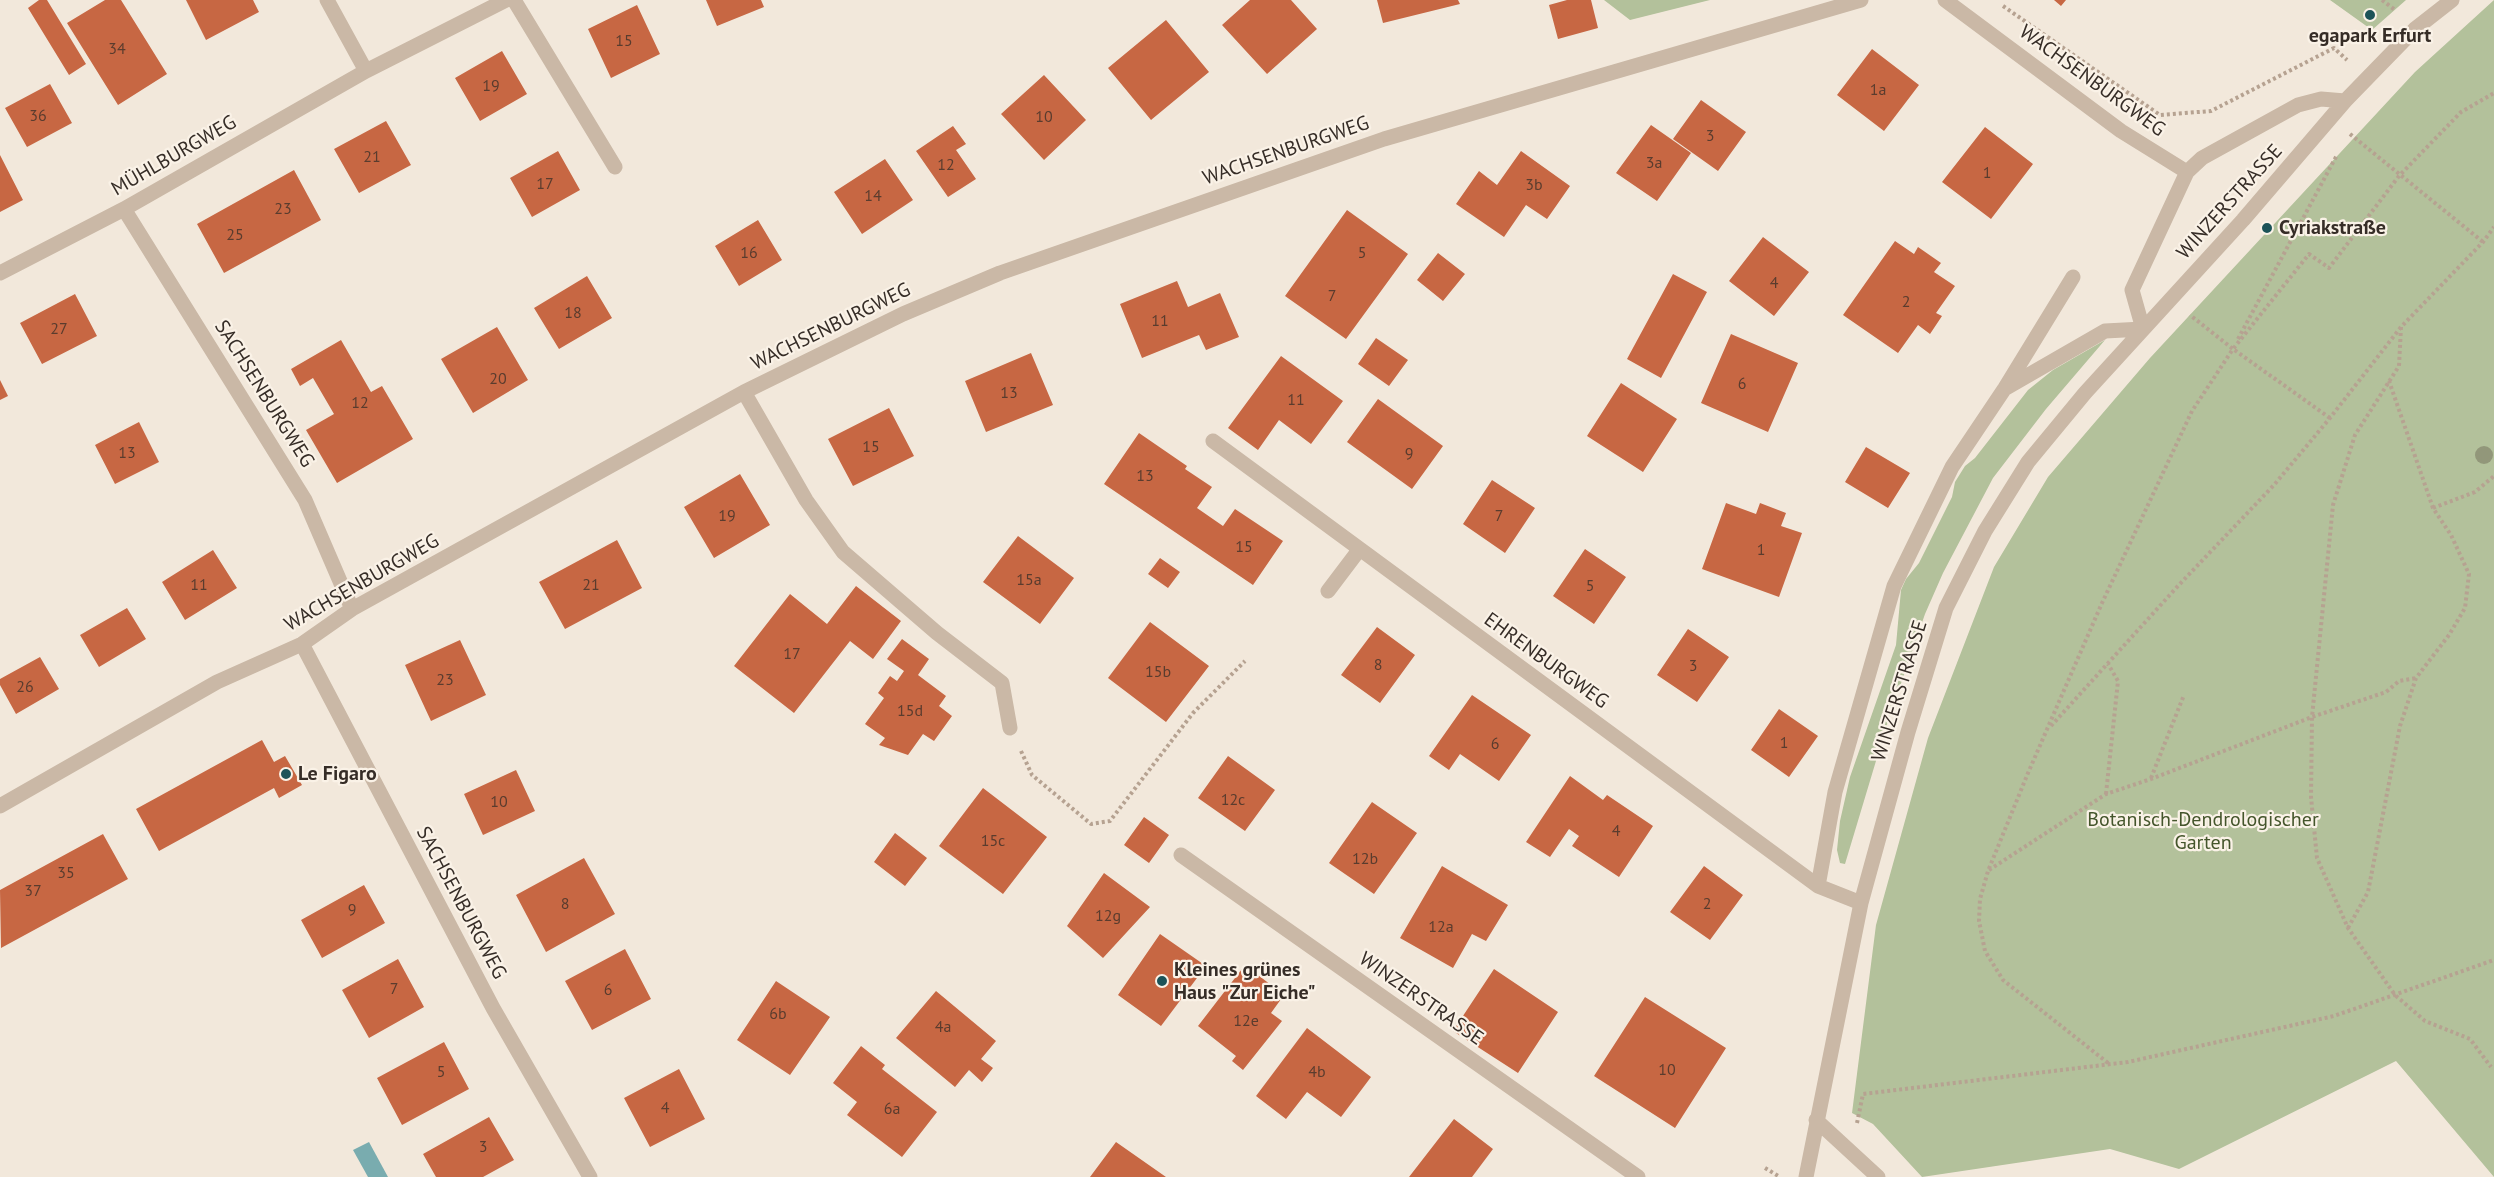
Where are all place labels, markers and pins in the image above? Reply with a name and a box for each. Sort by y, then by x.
marker: egapark Erfurt [2363,8,2377,22]
place label: egapark Erfurt [2309,24,2431,48]
place label: Cyriakstraße [2279,216,2386,240]
marker: Cyriakstraße [2260,221,2274,235]
place label: Le Figaro [298,762,377,786]
marker: Le Figaro [279,767,293,781]
place label: Kleines grünes Haus "Zur Eiche" [1174,958,1316,1005]
marker: Kleines grünes Haus "Zur Eiche" [1155,974,1169,988]

